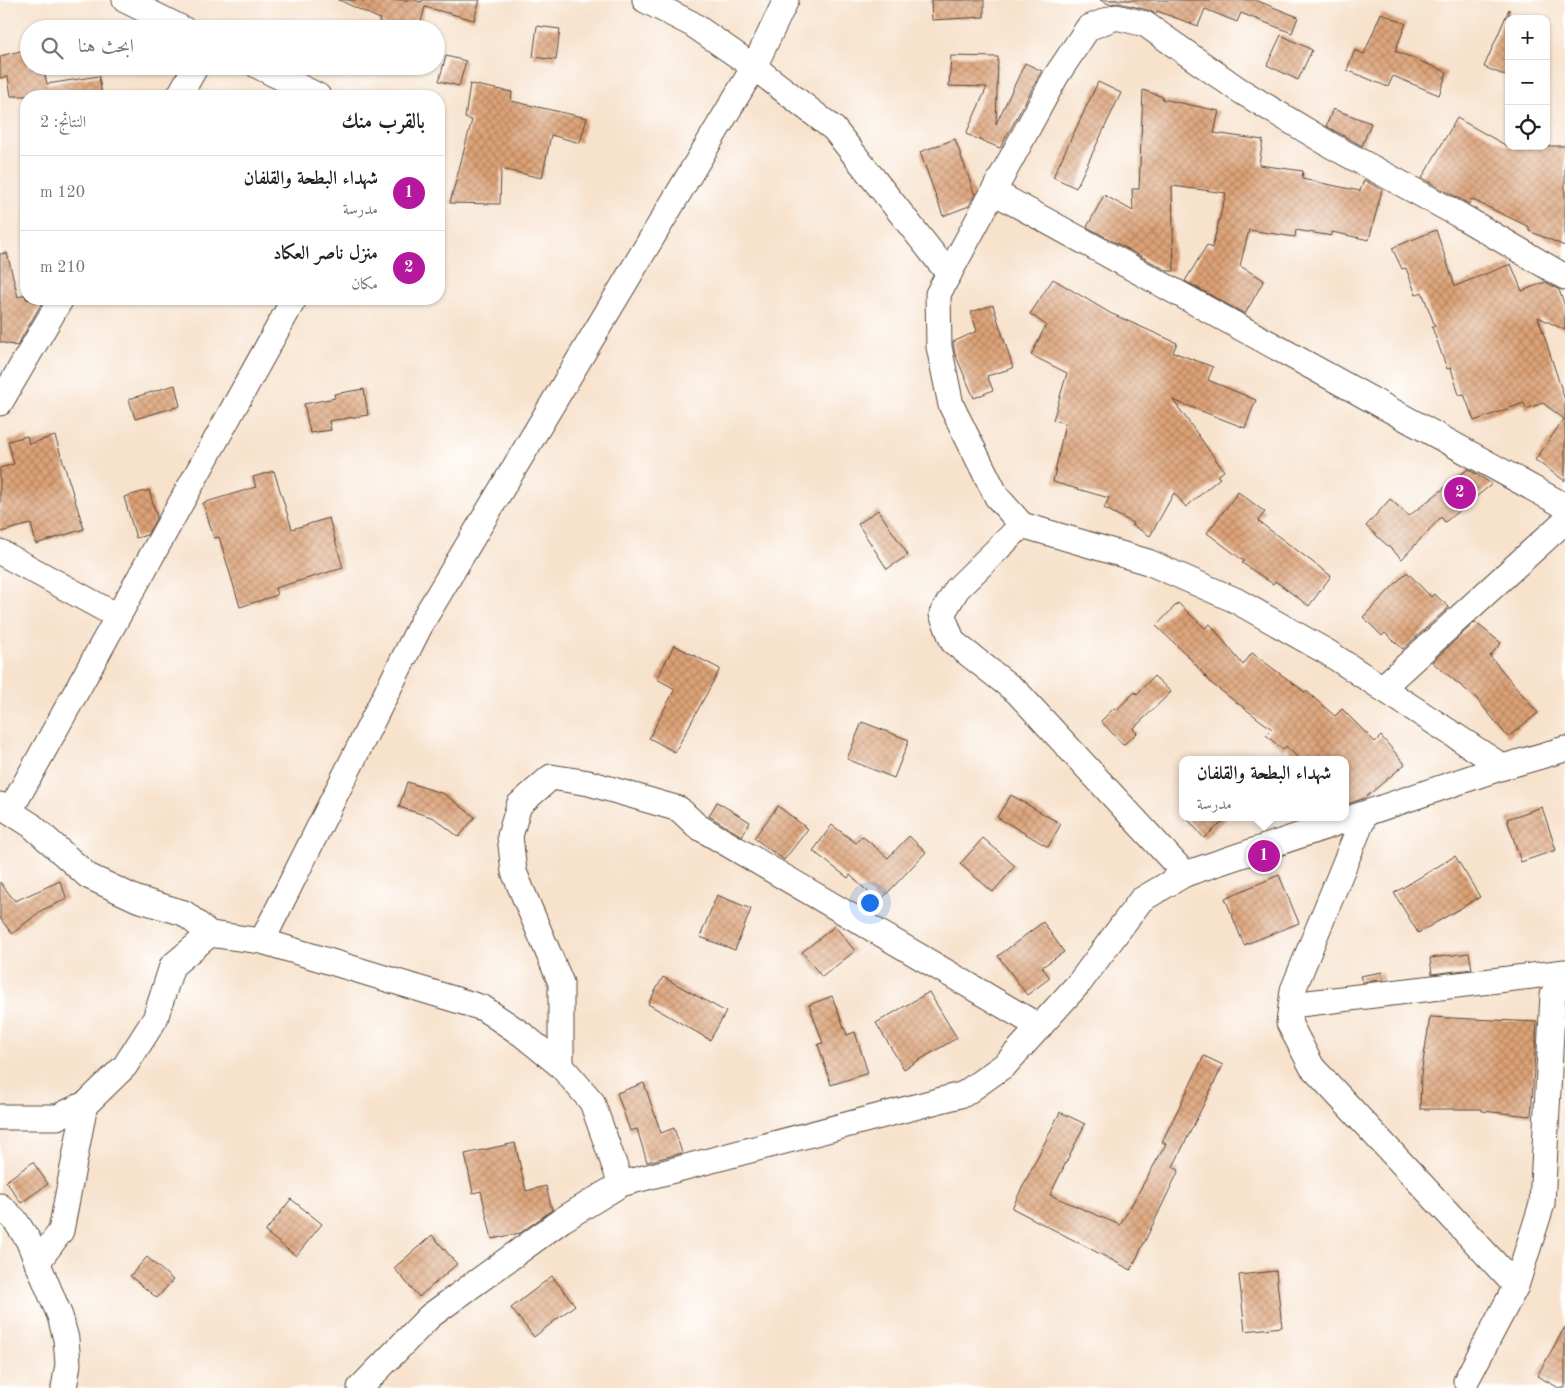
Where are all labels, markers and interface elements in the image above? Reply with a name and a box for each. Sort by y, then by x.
map controls [1505,15,1550,150]
button: + [1505,15,1550,60]
search box [20,20,445,75]
icon: search [38,34,66,62]
text: ابحث هنا [78,38,134,57]
button: − [1505,60,1550,105]
button: locate [1505,105,1550,150]
text: بالقرب منك [342,112,425,133]
text: النتائج: 2 [40,115,86,131]
text: شهداء البطحة والقلفان [243,170,378,189]
text: 120 m [40,185,85,201]
text: 1 [404,185,414,201]
text: مدرسة [343,202,378,218]
text: منزل ناصر العكاد [273,245,378,264]
text: 210 m [40,260,85,276]
text: 2 [404,260,414,276]
text: مكان [351,277,378,293]
pin: 2 [1444,474,1476,512]
popup [1179,756,1349,821]
text: شهداء البطحة والقلفان [1197,765,1331,784]
text: مدرسة [1197,797,1232,813]
pin: 1 [1248,837,1280,875]
your location [857,890,883,916]

